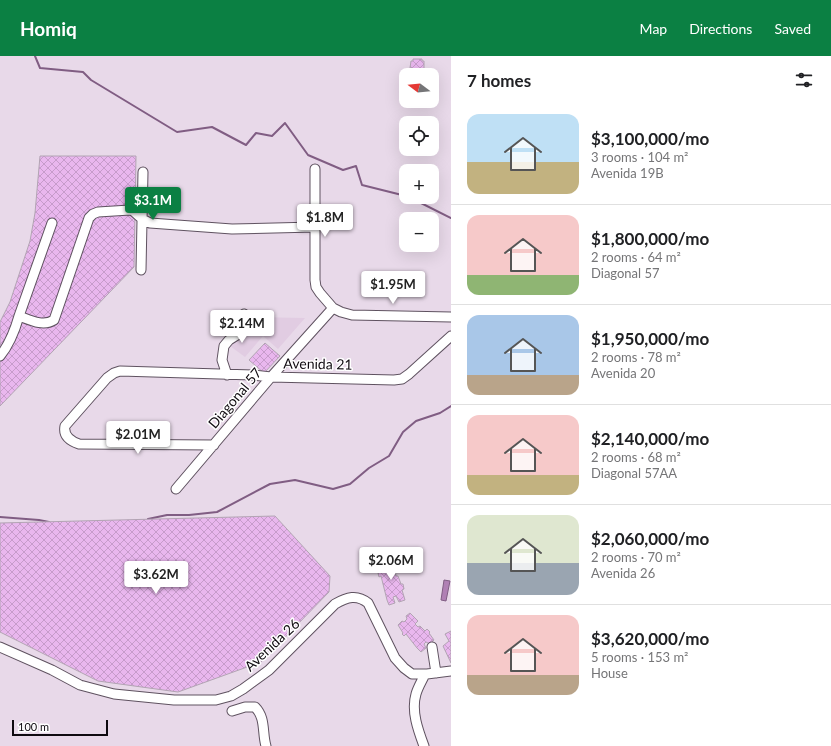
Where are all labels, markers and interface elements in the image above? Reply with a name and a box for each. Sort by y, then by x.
text: Homiq [20,17,77,40]
text: Map [640,20,667,37]
text: Directions [689,20,752,37]
text: Saved [774,20,811,37]
north arrow [399,68,439,108]
map controls [399,68,439,252]
icon: filters [793,69,815,91]
text: 7 homes [467,70,531,91]
button: locate [399,116,439,156]
text: $3,100,000/mo [591,128,709,149]
icon: home [499,130,547,178]
text: 3 rooms · 104 m² [591,149,688,165]
button: + [399,164,439,204]
text: Avenida 19B [591,165,664,181]
pin: $3.1M [125,187,181,221]
text: $3.1M [134,192,172,208]
pin: $1.8M [297,204,353,238]
text: $1.8M [306,209,344,225]
button: − [399,212,439,252]
text: $1,800,000/mo [591,228,709,249]
icon: home [499,231,547,279]
text: 2 rooms · 64 m² [591,249,681,265]
text: Diagonal 57 [591,265,660,281]
pin: $1.95M [360,271,426,305]
text: $1.95M [370,276,416,292]
pin: $2.14M [209,310,275,344]
text: $2.14M [219,315,265,331]
text: $1,950,000/mo [591,328,709,349]
icon: home [499,331,547,379]
text: 2 rooms · 78 m² [591,349,681,365]
street label: Avenida 21 [283,354,353,373]
street label: Diagonal 57 [204,364,265,431]
text: Avenida 20 [591,365,655,381]
pin: $2.01M [105,421,171,455]
text: $2.01M [115,426,161,442]
text: $2,140,000/mo [591,428,709,449]
icon: home [499,431,547,479]
text: 2 rooms · 68 m² [591,449,681,465]
text: Diagonal 57AA [591,465,677,481]
text: $2,060,000/mo [591,528,709,549]
icon: home [499,531,547,579]
pin: $2.06M [358,547,424,581]
text: 2 rooms · 70 m² [591,549,681,565]
text: $2.06M [368,552,414,568]
pin: $3.62M [123,561,189,595]
text: Avenida 26 [591,565,655,581]
text: $3.62M [133,566,179,582]
street label: Avenida 26 [241,615,303,674]
text: $3,620,000/mo [591,628,709,649]
icon: home [499,631,547,679]
text: 5 rooms · 153 m² [591,649,688,665]
text: House [591,665,628,681]
scale bar [12,718,108,737]
text: 100 m [18,720,49,733]

